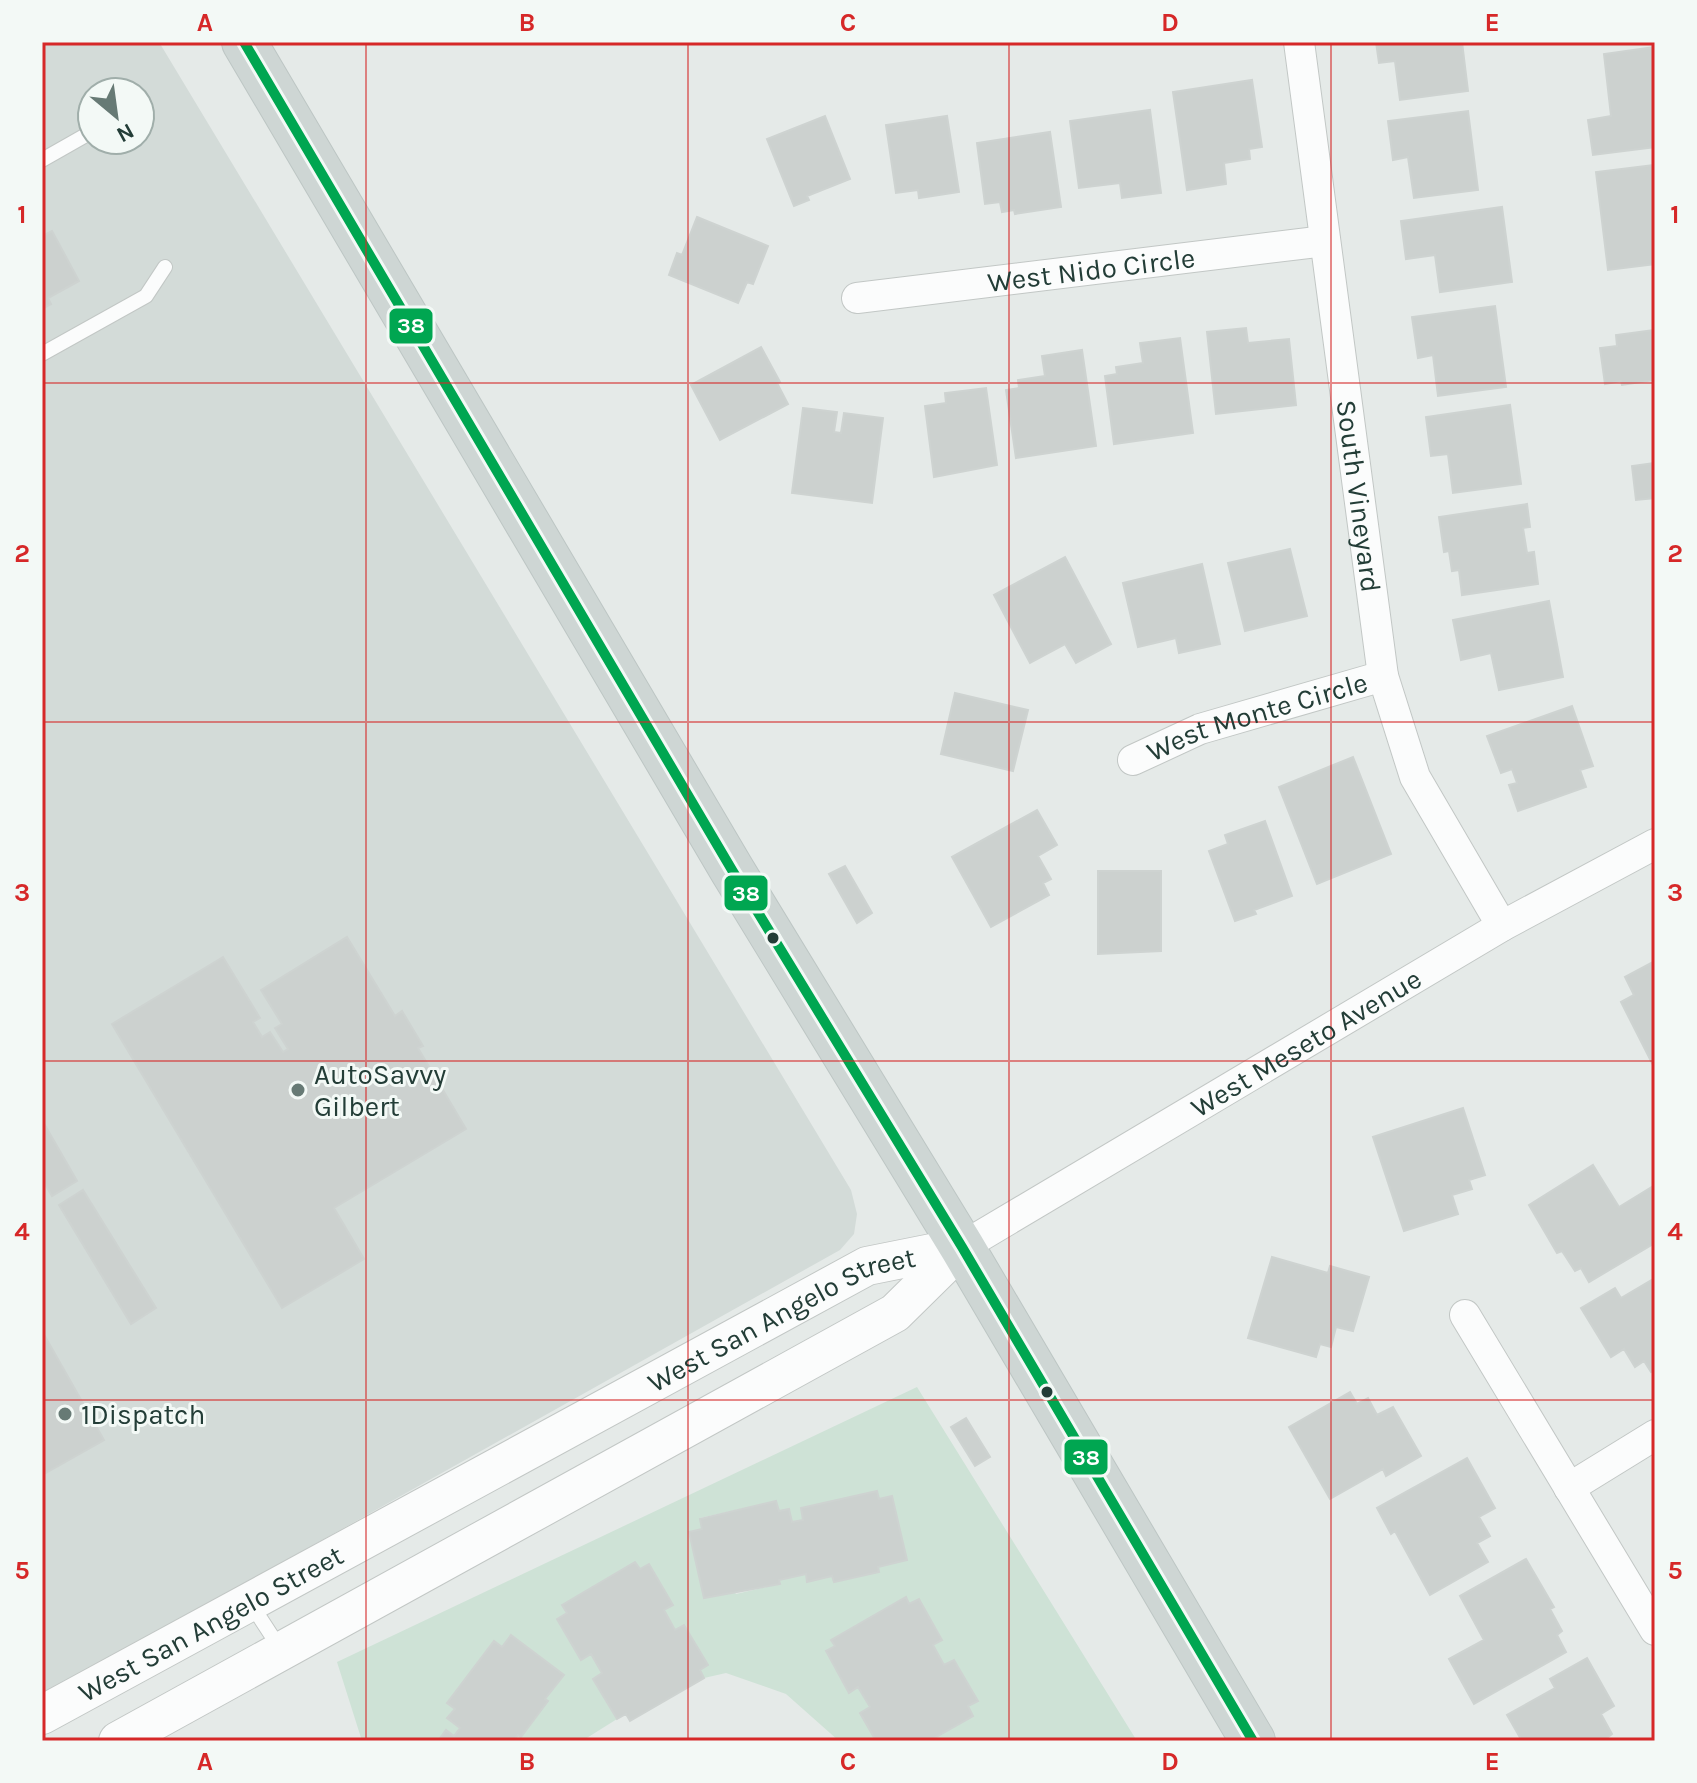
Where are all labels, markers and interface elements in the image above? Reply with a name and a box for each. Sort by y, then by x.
text: A [197,7,213,38]
text: B [519,7,535,38]
text: C [840,7,856,38]
text: D [1161,7,1179,38]
text: E [1484,7,1500,38]
north arrow [76,76,156,156]
text: N [112,117,138,148]
text: 1 [17,199,27,230]
text: 1 [1670,199,1680,230]
street label: West Nido Circle [986,241,1197,299]
line badge: 38 [388,307,434,345]
text: 38 [397,313,425,339]
street label: South Vineyard [1330,398,1388,594]
text: 2 [14,538,30,569]
text: 2 [1667,538,1683,569]
street label: West Monte Circle [1142,665,1371,768]
line badge: 38 [723,874,769,912]
text: 3 [14,877,30,908]
text: 3 [1667,877,1683,908]
text: 38 [732,881,760,907]
unlabelled marker [765,930,781,946]
street label: West Meseto Avenue [1185,962,1427,1124]
place label: AutoSavvy Gilbert [314,1058,446,1123]
marker: AutoSavvy Gilbert [289,1081,307,1099]
text: 4 [14,1216,30,1247]
text: 4 [1667,1216,1683,1247]
street label: West San Angelo Street [642,1241,918,1399]
unlabelled marker [1039,1384,1055,1400]
place label: 1Dispatch [81,1398,205,1431]
marker: 1Dispatch [56,1405,74,1423]
line badge: 38 [1063,1438,1109,1476]
text: 38 [1072,1445,1100,1471]
street label: West San Angelo Street [73,1538,349,1709]
text: 5 [14,1555,30,1586]
text: 5 [1667,1555,1683,1586]
text: A [197,1746,213,1777]
text: B [519,1746,535,1777]
text: C [840,1746,856,1777]
text: D [1161,1746,1179,1777]
text: E [1484,1746,1500,1777]

